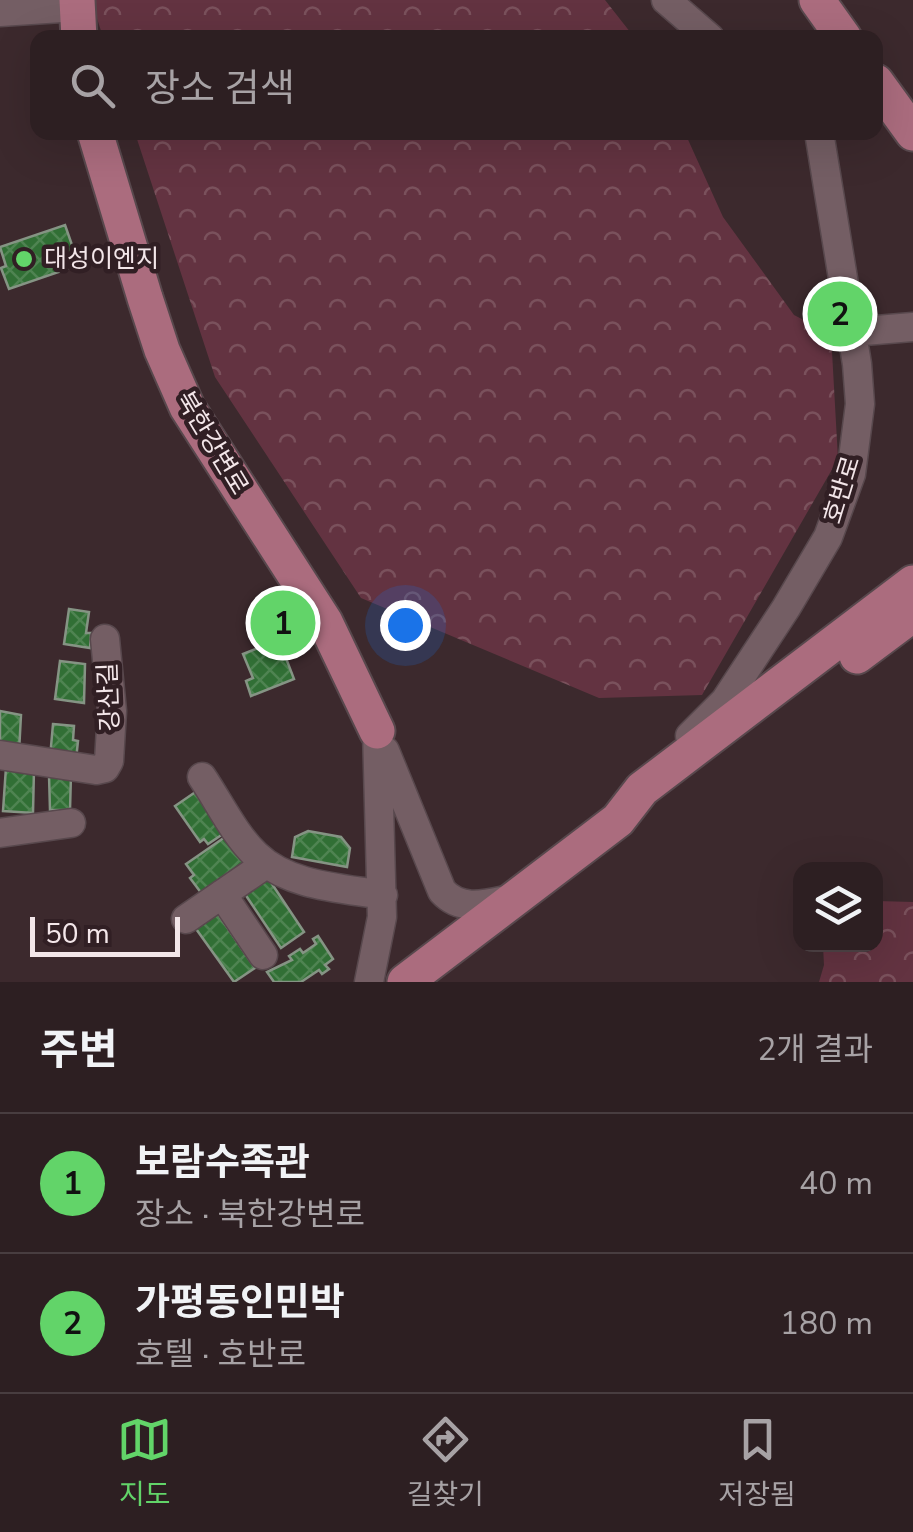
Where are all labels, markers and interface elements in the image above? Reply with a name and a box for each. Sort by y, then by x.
search box [30,30,883,140]
icon: search [65,58,120,113]
text: 장소 검색 [145,63,295,114]
place label: 대성이엔지 [44,242,159,276]
marker: 대성이엔지 [13,248,35,270]
pin: 2 [808,276,872,352]
street label: 북한강변로 [168,385,256,501]
street label: 호반로 [816,452,868,528]
pin: 1 [250,586,316,660]
your location [380,600,431,651]
street label: 강산길 [91,662,127,732]
map controls [793,862,883,952]
button: layers [793,862,883,952]
scale bar [30,912,180,956]
text: 50 m [45,915,110,953]
text: 주변 [40,1022,117,1079]
text: 2개 결과 [757,1028,873,1071]
text: 보람수족관 [135,1137,310,1188]
text: 1 [63,1162,82,1205]
text: 40 m [799,1162,873,1205]
text: 장소 · 북한강변로 [135,1193,365,1236]
text: 가평동인민박 [135,1277,345,1328]
text: 2 [63,1302,82,1345]
text: 180 m [780,1302,873,1345]
text: 호텔 · 호반로 [135,1333,306,1376]
tab: 지도 [117,1412,172,1514]
tab: 길찾기 [407,1412,484,1514]
tab: 저장됨 [718,1412,796,1514]

